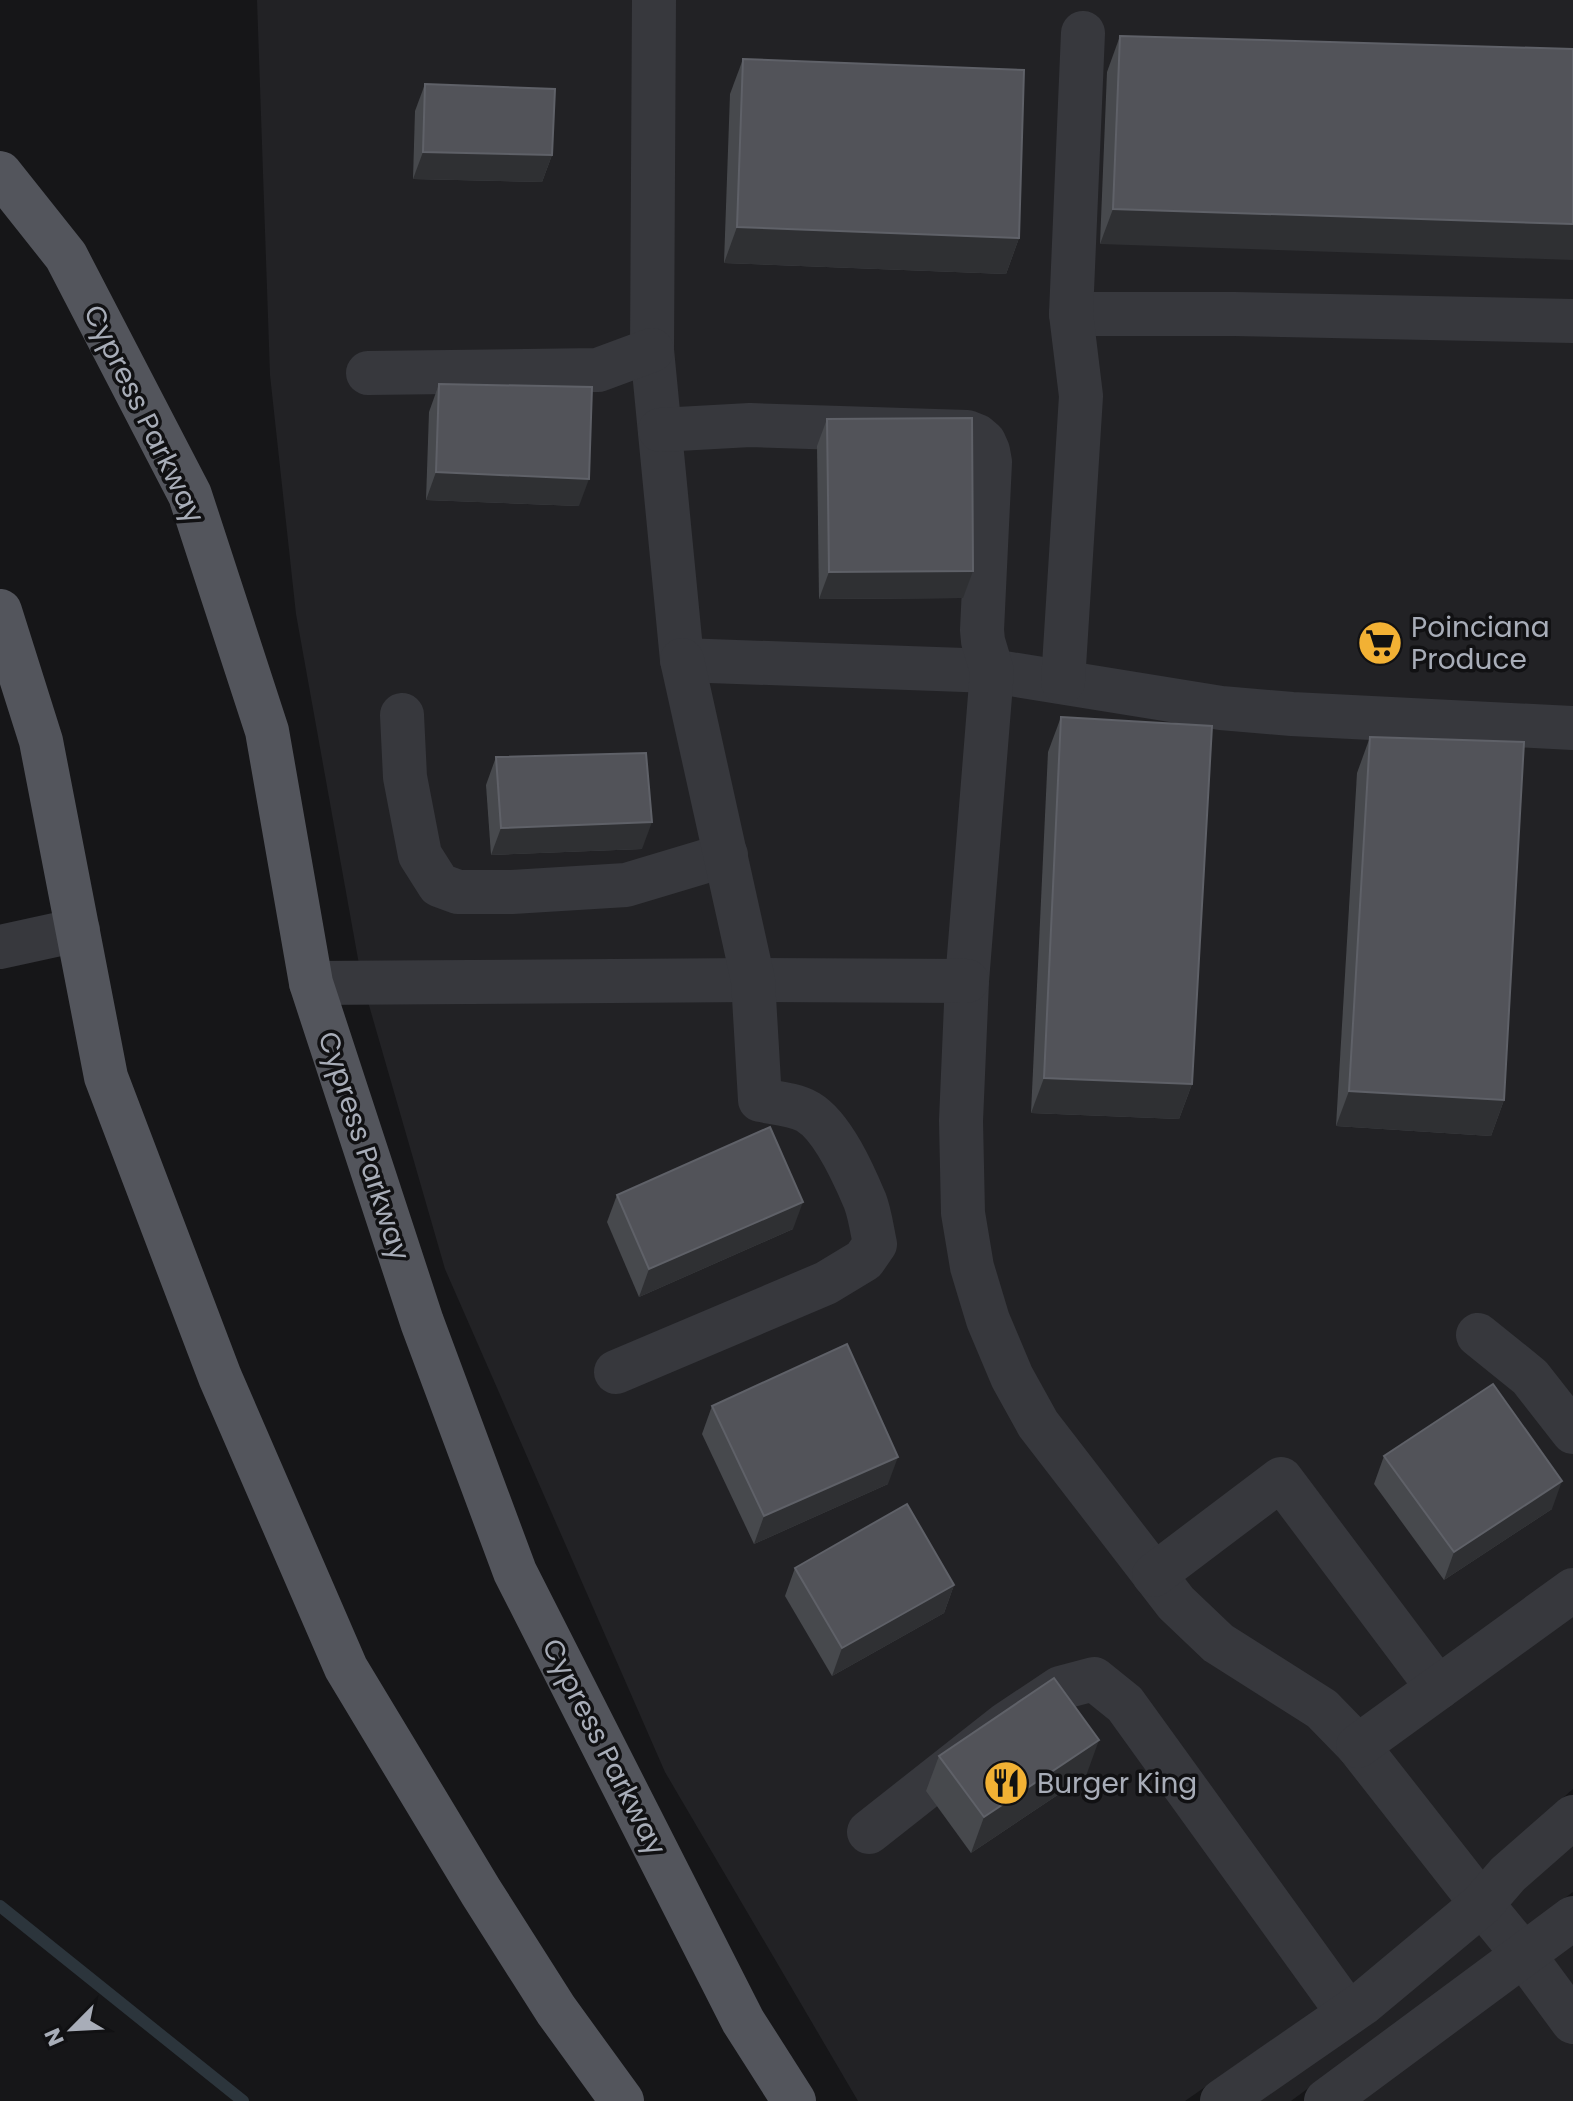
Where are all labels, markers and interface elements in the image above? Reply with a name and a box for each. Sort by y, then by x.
street label: Cypress Parkway [74,298,214,530]
place label: Poinciana Produce [1411,608,1550,679]
supermarket icon: Poinciana Produce [1356,619,1404,667]
street label: Cypress Parkway [309,1027,419,1266]
street label: Cypress Parkway [532,1632,676,1862]
restaurant icon: Burger King [982,1759,1030,1807]
place label: Burger King [1037,1764,1197,1803]
north arrow [32,1989,112,2069]
text: N [37,2023,72,2051]

